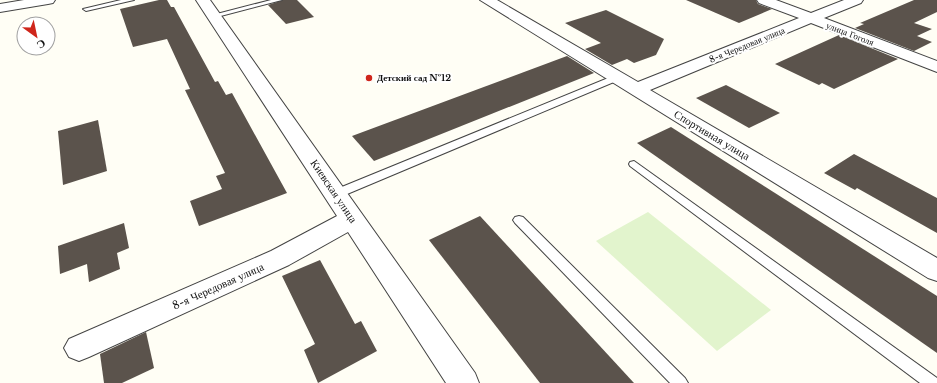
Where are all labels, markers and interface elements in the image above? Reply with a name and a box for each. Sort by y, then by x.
north arrow [16,16,56,56]
street label: улица Гоголя [825,19,876,48]
street label: 8-я Чередовая улица [707,24,786,65]
text: С [34,36,49,52]
place label: Детский сад №12 [377,72,451,83]
marker: Детский сад №12 [364,73,374,83]
street label: Спортивная улица [671,107,753,163]
street label: Киевская улица [308,157,360,225]
street label: 8-я Чередовая улица [170,259,266,312]

